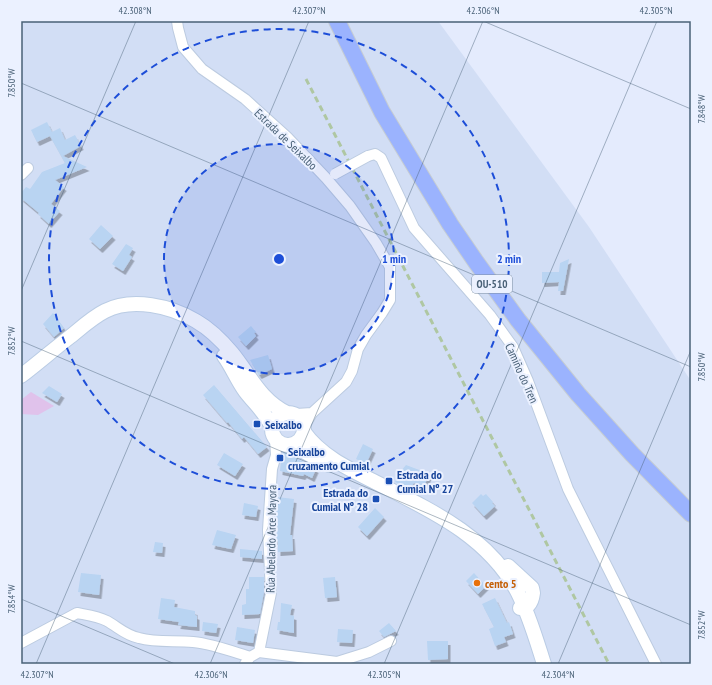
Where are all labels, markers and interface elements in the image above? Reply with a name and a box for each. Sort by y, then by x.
text: 42.308°N [118,4,152,17]
text: 42.307°N [292,4,326,17]
text: 42.306°N [466,4,500,17]
text: 42.305°N [639,4,673,17]
text: 7.850°W [5,68,18,98]
text: 7.848°W [695,94,708,124]
street label: Estrada de Seixalbo [251,105,321,173]
text: 1 min [382,251,406,266]
text: 2 min [497,251,521,266]
centre of rings [272,252,286,266]
road number: OU-510 [472,275,512,293]
text: 7.852°W [5,326,18,356]
street label: Camiño do Tren [502,341,542,405]
text: 7.850°W [695,352,708,382]
place label: Seixalbo [265,417,303,432]
marker: Seixalbo [252,419,262,429]
place label: Seixalbo cruzamento Cumial [288,444,370,473]
marker: Seixalbo cruzamento Cumial [275,453,285,463]
place label: Estrada do Cumial Nº 27 [397,467,454,496]
marker: Estrada do Cumial Nº 27 [384,476,394,486]
street label: Rúa Abelardo Arce Mayora [263,485,279,593]
place label: Estrada do Cumial Nº 28 [312,485,369,514]
marker: Estrada do Cumial Nº 28 [371,494,381,504]
place label: cento 5 [485,576,517,591]
marker: cento 5 [472,578,482,588]
text: 7.854°W [5,584,18,614]
text: 7.852°W [695,610,708,640]
text: 42.307°N [20,668,54,681]
text: 42.306°N [194,668,228,681]
text: 42.305°N [367,668,401,681]
text: 42.304°N [541,668,575,681]

